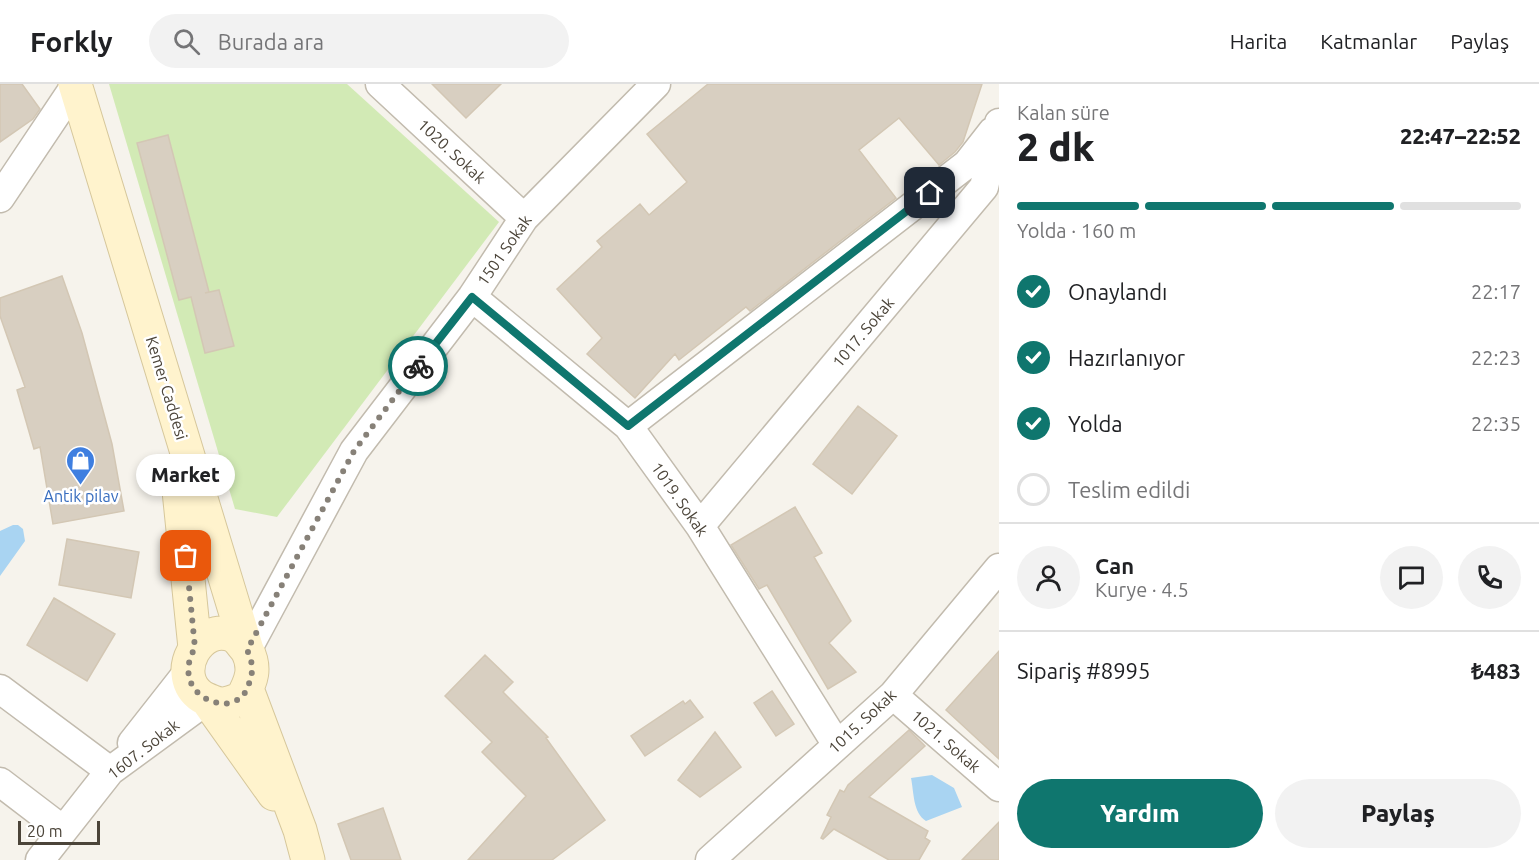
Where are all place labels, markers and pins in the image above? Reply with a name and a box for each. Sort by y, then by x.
pin [904,167,955,218]
shop icon: Antik pilav [65,444,97,486]
callout: Market [136,454,236,496]
place label: Antik pilav [44,487,119,505]
pin [160,530,211,581]

